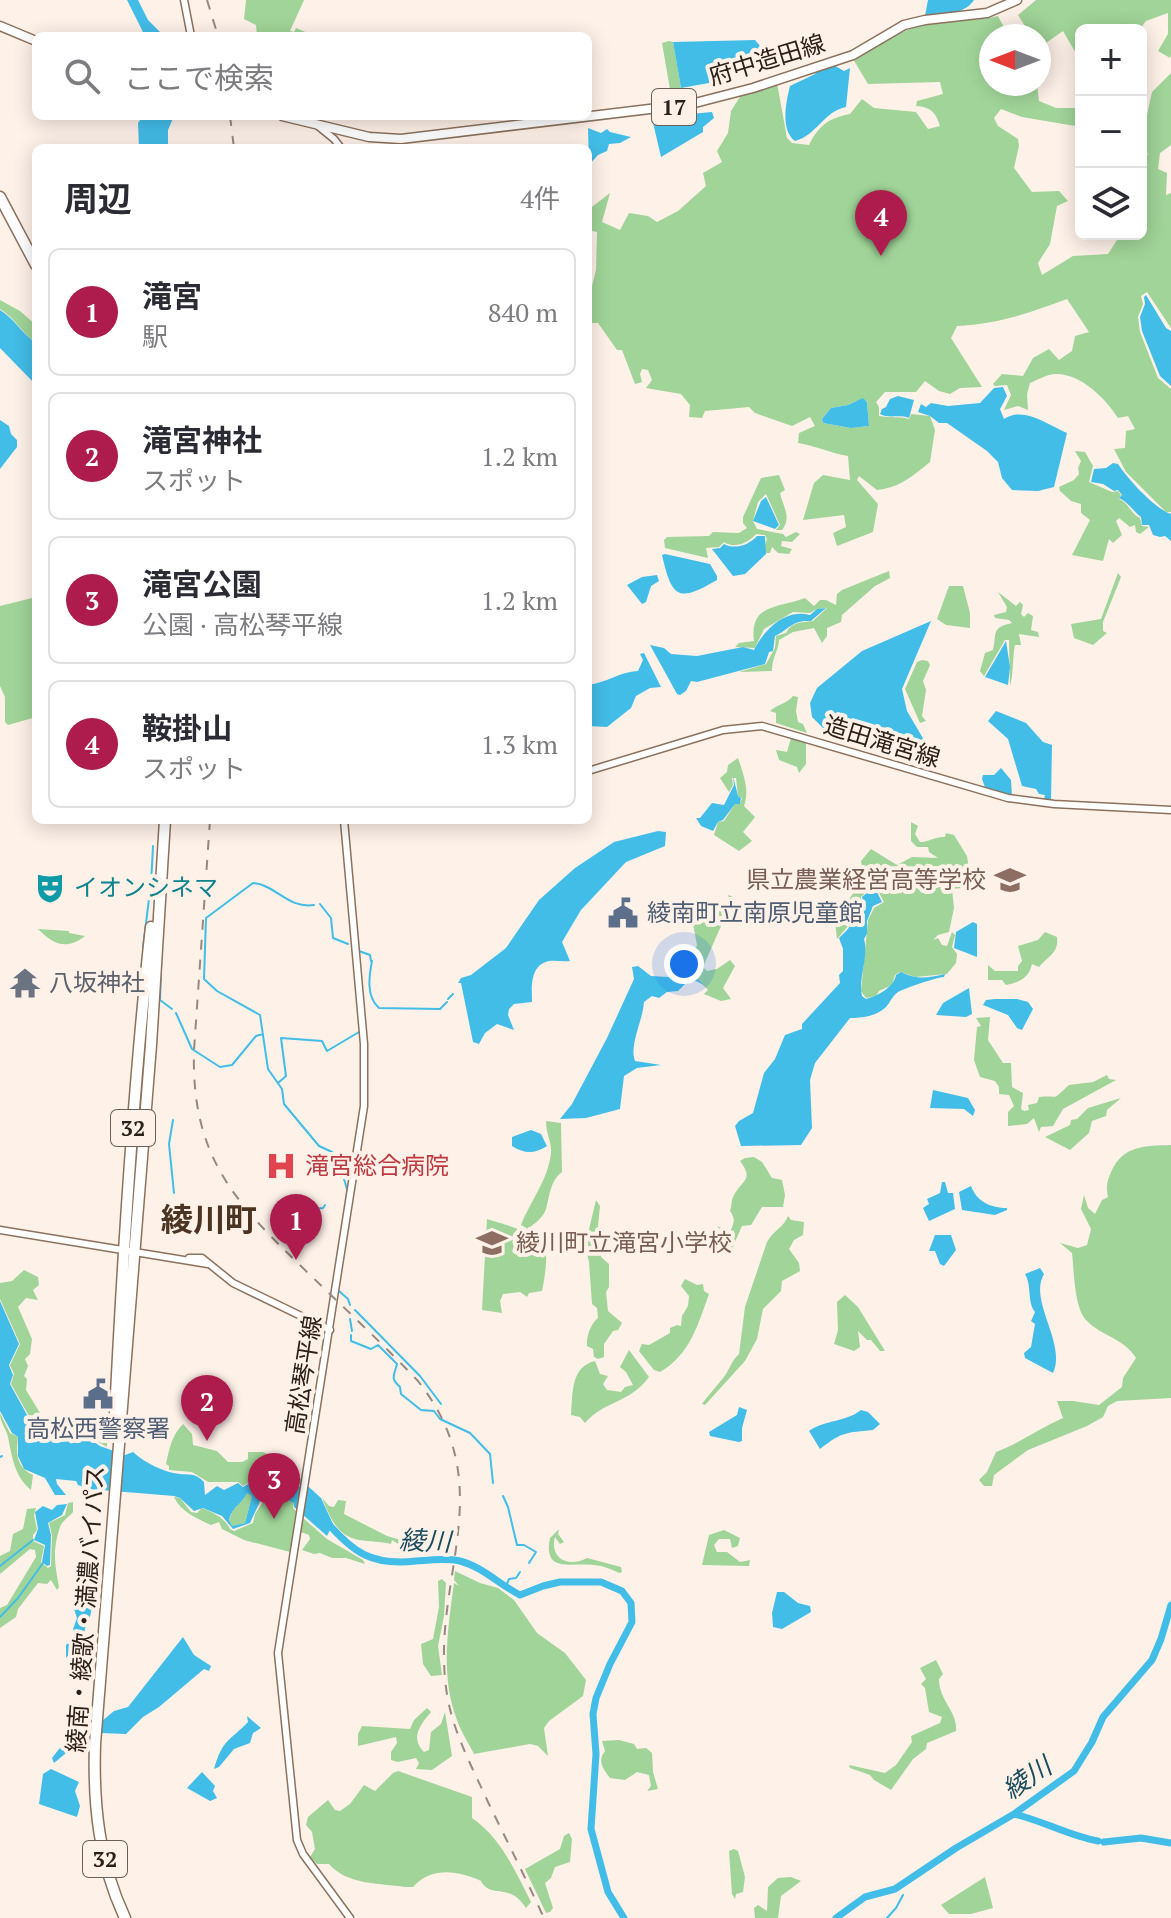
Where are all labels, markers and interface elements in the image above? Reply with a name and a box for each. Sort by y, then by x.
north arrow [979,24,1051,96]
map controls [1075,24,1147,240]
button: + [1075,24,1147,96]
street label: 府中造田線 [705,26,829,92]
search box [32,32,592,120]
icon: search [60,54,104,98]
text: ここで検索 [124,58,274,98]
road number: 17 [652,89,696,125]
button: − [1075,96,1147,168]
button: layers [1075,168,1147,240]
text: 周辺 [64,176,132,221]
text: 4件 [520,181,560,215]
pin: 4 [855,190,907,256]
text: 滝宮 [142,276,202,316]
text: 1 [85,295,99,329]
text: 840 m [488,295,558,329]
text: 駅 [142,319,168,353]
text: 滝宮神社 [142,420,262,460]
text: 2 [85,439,99,473]
text: 1.2 km [481,439,558,473]
text: スポット [142,463,246,497]
text: 滝宮公園 [142,564,262,604]
text: 3 [85,583,99,617]
text: 1.2 km [481,583,558,617]
text: 公園 · 高松琴平線 [142,607,343,641]
text: 鞍掛山 [142,708,232,748]
street label: 造田滝宮線 [820,708,944,774]
text: 4 [85,727,99,761]
text: 1.3 km [481,727,558,761]
text: スポット [142,751,246,785]
place label: 県立農業経営高等学校 [746,863,986,895]
school or university icon: 県立農業経営高等学校 [993,863,1027,897]
theatre icon: イオンシネマ [33,871,67,905]
place label: イオンシネマ [74,871,218,903]
public building icon: 綾南町立南原児童館 [606,896,640,930]
place label: 綾南町立南原児童館 [647,896,863,928]
your location [664,944,704,984]
temple icon: 八坂神社 [8,966,42,1000]
place label: 八坂神社 [49,966,145,998]
road number: 32 [111,1110,155,1146]
hospital icon: 滝宮総合病院 [264,1149,298,1183]
place label: 滝宮総合病院 [305,1149,449,1181]
pin: 1 [270,1194,322,1260]
district label: 綾川町 [161,1198,257,1240]
school or university icon: 綾川町立滝宮小学校 [475,1226,509,1260]
place label: 綾川町立滝宮小学校 [516,1226,732,1258]
street label: 高松琴平線 [278,1313,328,1437]
pin: 2 [181,1375,233,1441]
public building icon: 高松西警察署 [81,1377,115,1411]
place label: 高松西警察署 [26,1412,170,1444]
pin: 3 [248,1453,300,1519]
street label: 綾南・綾歌・満濃バイパス [59,1464,111,1753]
water label: 綾川 [398,1522,455,1558]
water label: 綾川 [995,1747,1060,1806]
road number: 32 [83,1841,127,1877]

